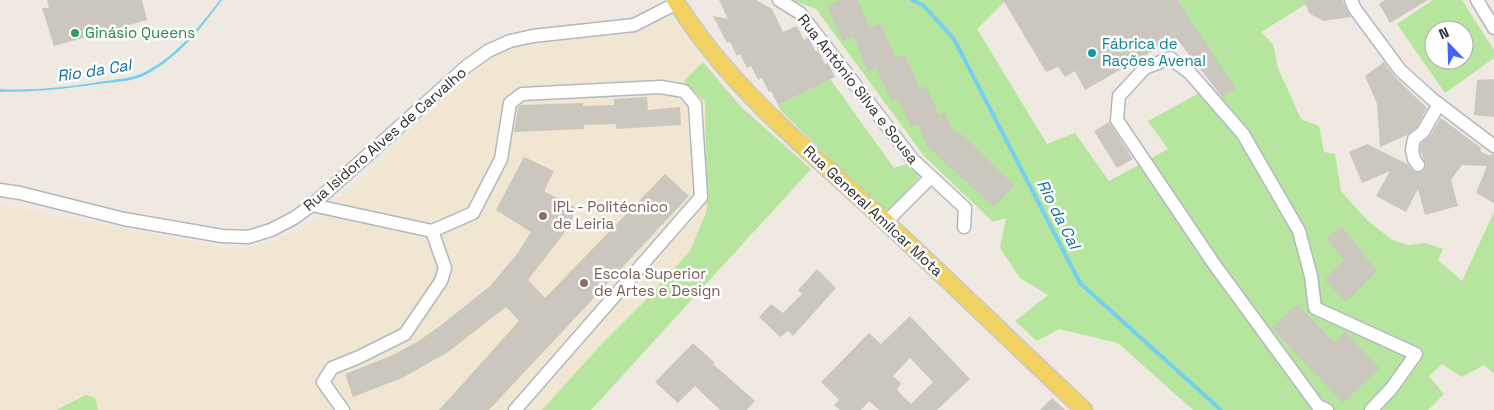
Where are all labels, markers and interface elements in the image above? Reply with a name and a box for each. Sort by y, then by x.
street label: Rua António Silva e Sousa [794,10,923,168]
north arrow [1424,20,1474,70]
place label: Ginásio Queens [85,23,195,42]
text: N [1436,23,1452,43]
marker: Ginásio Queens [69,27,81,39]
place label: Fábrica de Rações Avenal [1102,34,1206,70]
marker: Fábrica de Rações Avenal [1086,47,1098,59]
water label: Rio da Cal [55,54,135,87]
street label: Rua Isidoro Alves de Carvalho [299,63,470,215]
street label: Rua General Amílcar Mota [800,141,947,280]
water label: Rio da Cal [1032,176,1086,254]
place label: IPL - Politécnico de Leiria [553,197,668,233]
marker: IPL - Politécnico de Leiria [537,210,549,222]
place label: Escola Superior de Artes e Design [594,264,721,300]
marker: Escola Superior de Artes e Design [578,277,590,289]

